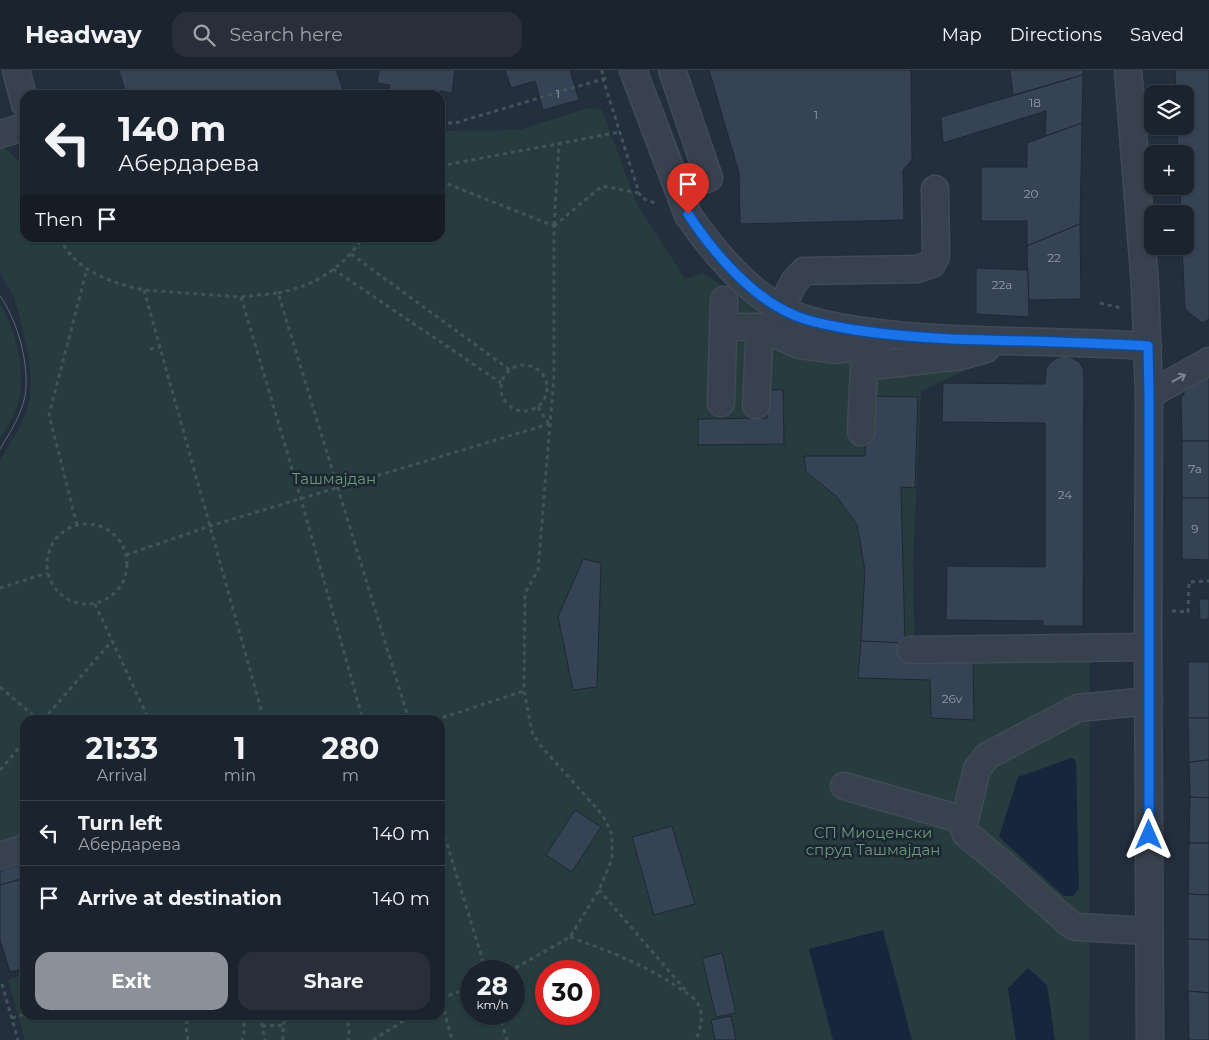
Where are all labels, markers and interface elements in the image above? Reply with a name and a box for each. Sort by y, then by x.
search box [172,12,522,57]
text: Headway [25,20,142,49]
icon: search [190,21,218,49]
text: Search here [230,23,343,46]
text: Map [942,24,982,46]
text: Directions [1010,24,1102,46]
text: Saved [1130,24,1184,46]
map controls [1144,85,1194,255]
button: layers [1144,85,1194,135]
house number: 1 [556,86,560,101]
house number: 18 [1029,95,1041,110]
text: 140 m [118,107,226,150]
house number: 1 [814,107,818,122]
icon: left [35,110,100,175]
button: + [1144,145,1194,195]
text: Абердарева [118,150,259,177]
pin [667,163,709,214]
icon: arrive [674,170,702,198]
house number: 20 [1024,186,1038,201]
icon: arrive [93,205,121,233]
button: − [1144,205,1194,255]
text: Then [35,208,83,231]
house number: 22 [1047,250,1061,265]
house number: 22a [992,277,1012,292]
one-way arrow [1172,373,1186,383]
house number: 7a [1188,461,1202,476]
park label: Ташмајдан [292,469,376,488]
house number: 24 [1058,487,1072,502]
house number: 9 [1191,521,1199,536]
house number: 26v [942,691,963,706]
text: 21:33 [86,730,158,767]
text: 1 [234,730,246,767]
text: 280 [322,730,379,767]
text: Arrival [97,766,147,785]
text: min [224,766,256,785]
text: m [342,766,359,785]
position arrow [1122,808,1174,860]
text: Turn left [78,812,163,835]
icon: left [35,819,63,847]
text: 140 m [373,822,430,845]
park label: СП Миоценски спруд Ташмајдан [806,823,940,859]
text: Абердарева [78,835,181,854]
icon: arrive [35,884,63,912]
text: Arrive at destination [78,887,282,910]
text: 140 m [373,887,430,910]
button: Exit [35,952,228,1010]
button: Share [238,952,430,1010]
speed limit sign: 30 [535,960,600,1025]
text: 28 [477,971,508,1001]
text: km/h [476,997,509,1012]

